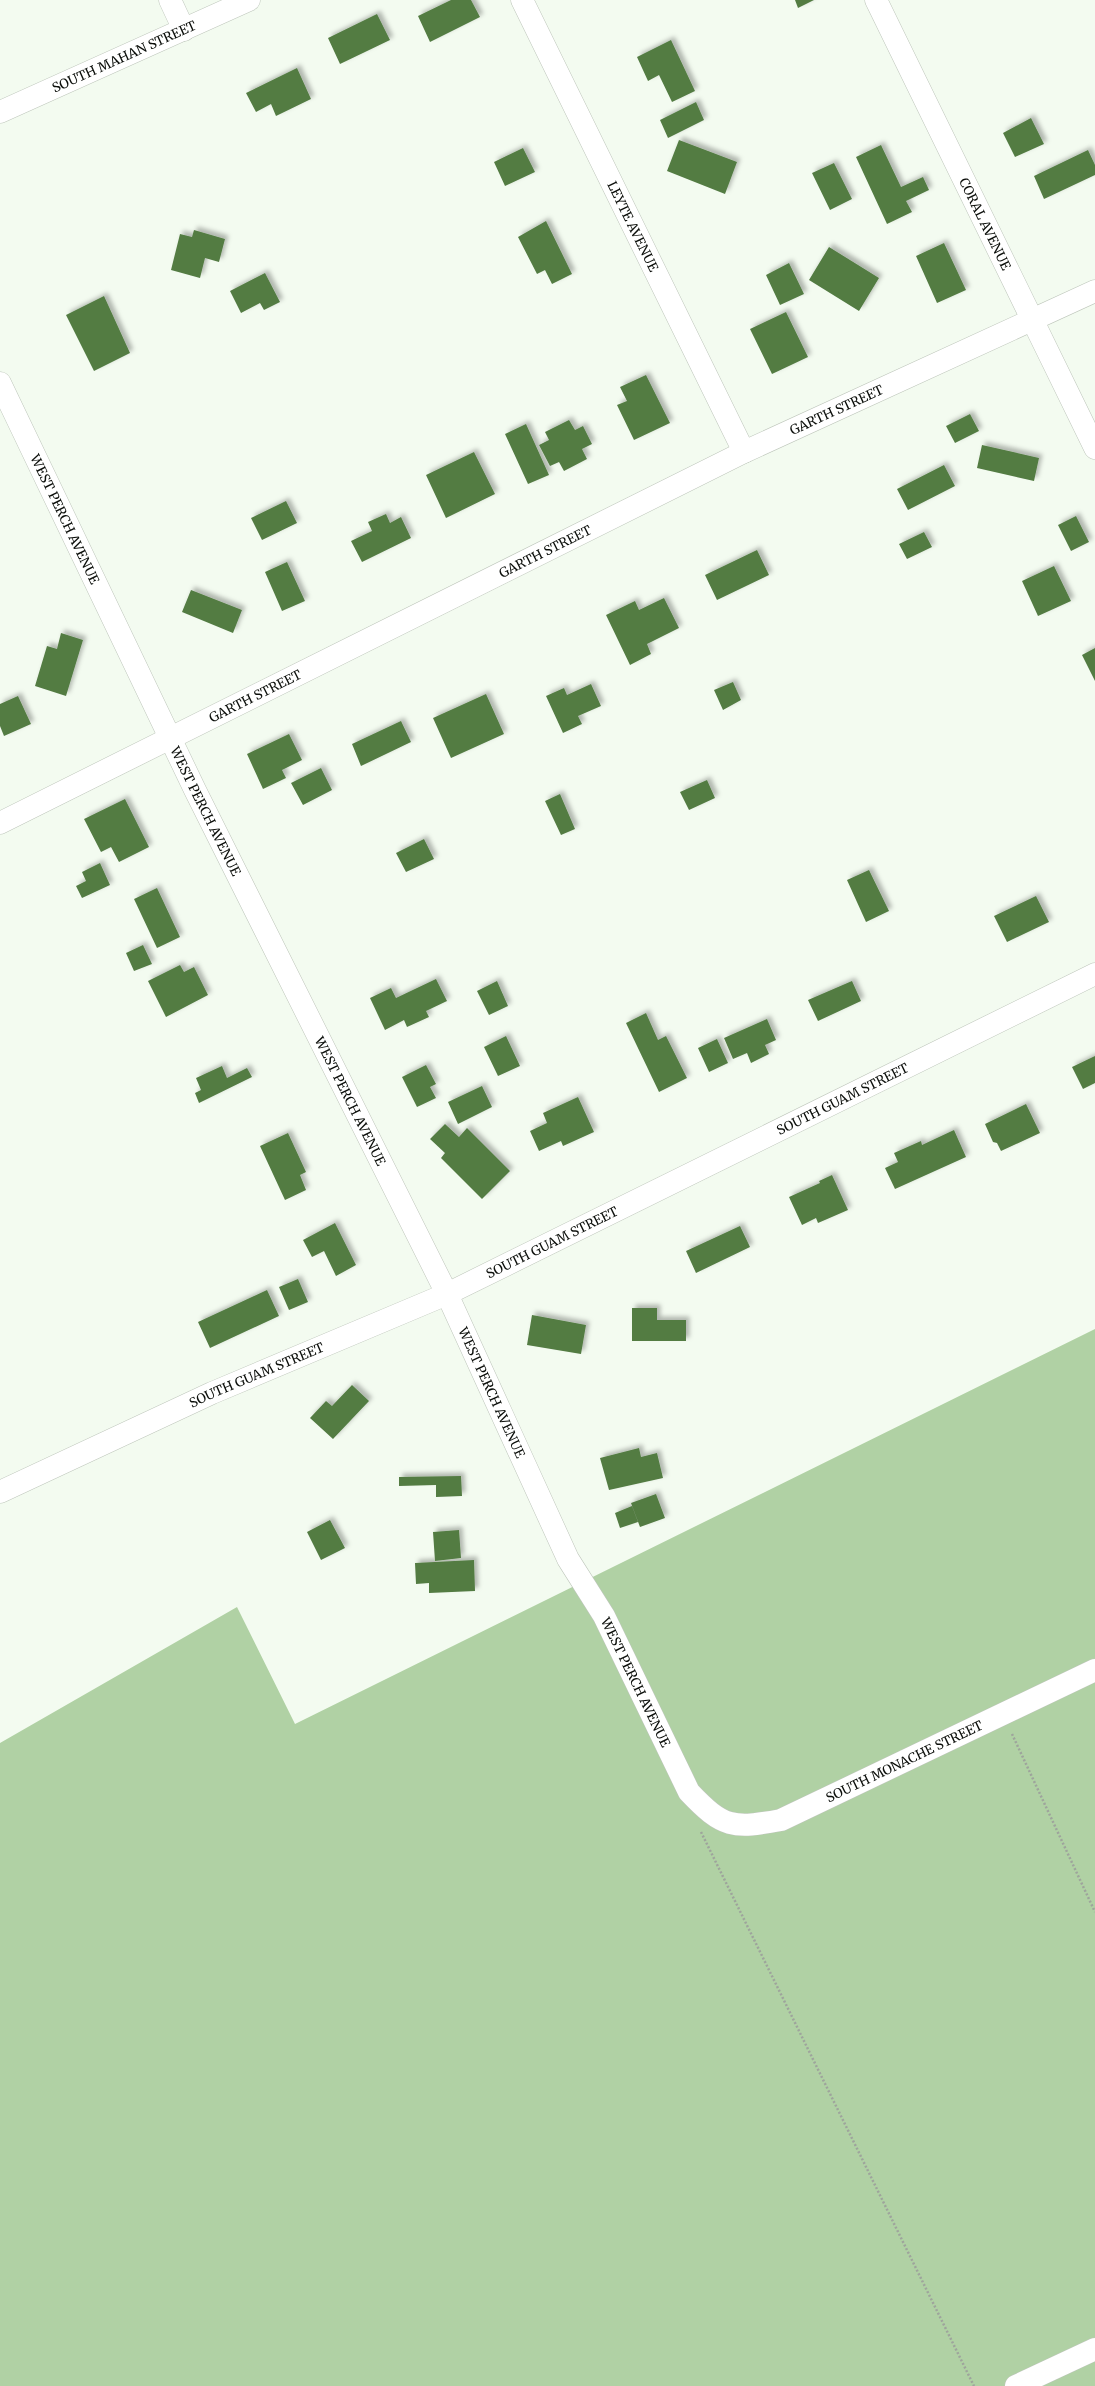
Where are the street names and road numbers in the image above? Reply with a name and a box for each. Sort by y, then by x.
street label: SOUTH MAHAN STREET [49,16,199,96]
street label: CORAL AVENUE [956,175,1015,273]
street label: LEYTE AVENUE [604,178,663,275]
street label: GARTH STREET [787,381,886,438]
street label: WEST PERCH AVENUE [26,451,104,587]
street label: GARTH STREET [496,521,594,581]
street label: GARTH STREET [206,666,304,726]
street label: WEST PERCH AVENUE [166,743,245,879]
street label: WEST PERCH AVENUE [311,1033,390,1169]
street label: SOUTH GUAM STREET [774,1059,911,1138]
street label: SOUTH GUAM STREET [483,1202,621,1282]
street label: WEST PERCH AVENUE [454,1323,529,1461]
street label: SOUTH GUAM STREET [186,1338,326,1411]
street label: WEST PERCH AVENUE [597,1614,675,1750]
street label: SOUTH MONACHE STREET [823,1716,986,1806]

